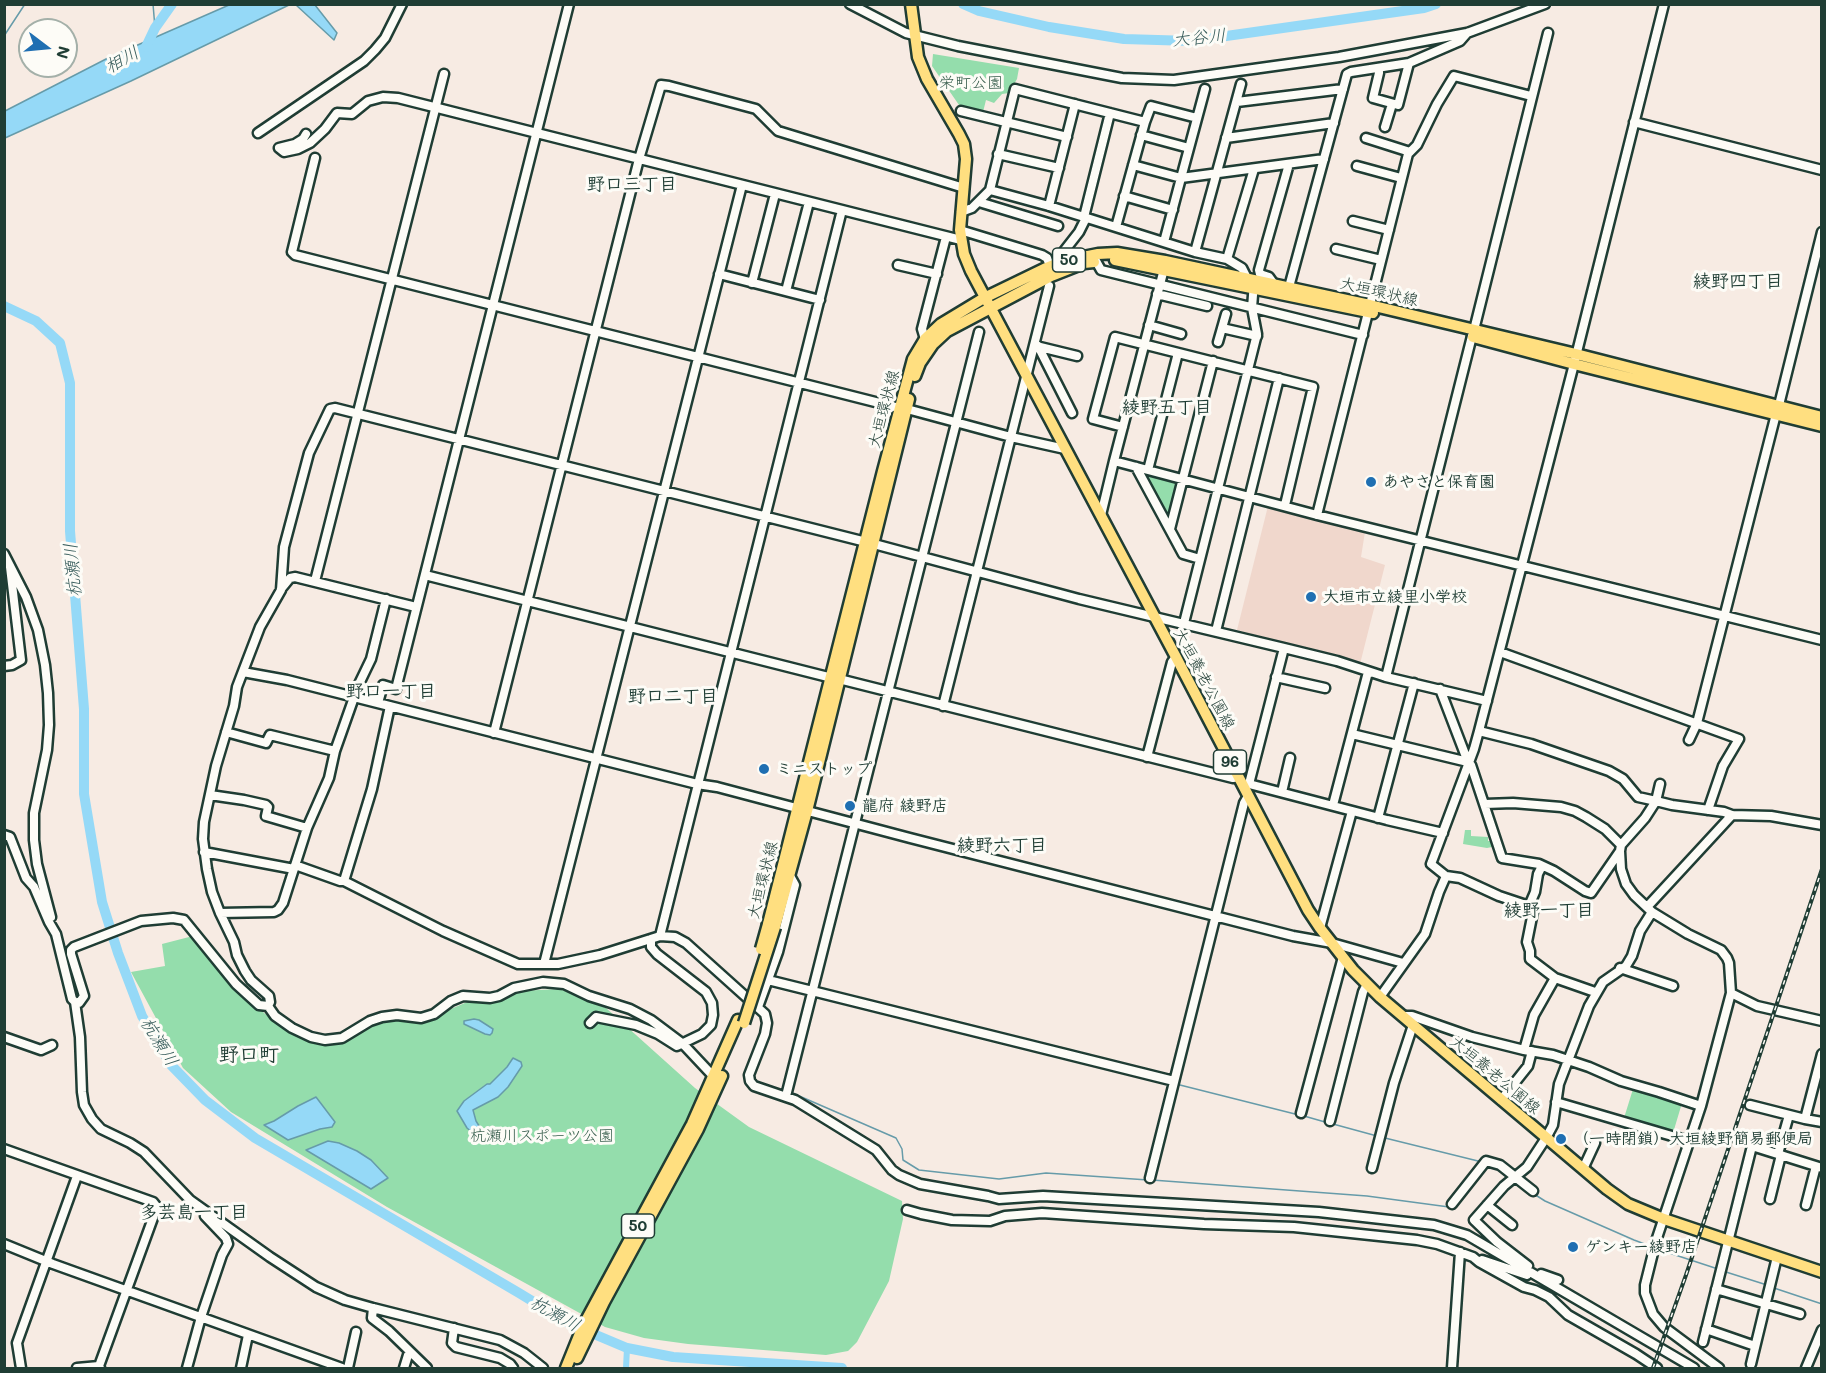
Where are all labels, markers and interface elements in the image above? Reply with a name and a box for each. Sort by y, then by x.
north arrow [18,18,78,78]
water label: 大谷川 [1171,25,1227,51]
water label: 相川 [101,42,143,78]
text: N [52,44,76,61]
park label: 栄町公園 [939,73,1003,93]
district label: 野口三丁目 [587,173,677,195]
road number: 50 [1052,248,1086,272]
district label: 綾野四丁目 [1693,270,1783,292]
street label: 大垣環状線 [1338,274,1420,310]
street label: 大垣環状線 [864,368,904,450]
district label: 綾野五丁目 [1122,396,1212,418]
place label: あやさと保育園 [1383,472,1495,492]
marker: あやさと保育園 [1364,475,1378,489]
water label: 杭瀬川 [60,542,86,598]
place label: 大垣市立綾里小学校 [1323,587,1467,607]
marker: 大垣市立綾里小学校 [1304,590,1318,604]
street label: 大垣養老公園線 [1169,625,1239,733]
district label: 野口一丁目 [346,680,436,702]
district label: 野口二丁目 [628,685,718,707]
road number: 96 [1214,750,1246,774]
place label: ミニストップ [776,759,872,779]
marker: ミニストップ [757,762,771,776]
place label: 龍府 綾野店 [862,796,948,816]
marker: 龍府 綾野店 [843,799,857,813]
district label: 綾野六丁目 [957,834,1047,856]
street label: 大垣環状線 [744,839,782,921]
district label: 綾野一丁目 [1504,899,1594,921]
water label: 杭瀬川 [136,1013,182,1071]
street label: 大垣養老公園線 [1446,1032,1544,1118]
district label: 野口町 [219,1043,279,1067]
park label: 杭瀬川スポーツ公園 [470,1126,614,1146]
place label: （一時閉鎖）大垣綾野簡易郵便局 [1573,1129,1813,1149]
marker: （一時閉鎖）大垣綾野簡易郵便局 [1554,1132,1568,1146]
district label: 多芸島一丁目 [140,1201,248,1223]
road number: 50 [622,1214,654,1238]
place label: ゲンキー綾野店 [1585,1237,1697,1257]
marker: ゲンキー綾野店 [1566,1240,1580,1254]
water label: 杭瀬川 [526,1291,584,1337]

